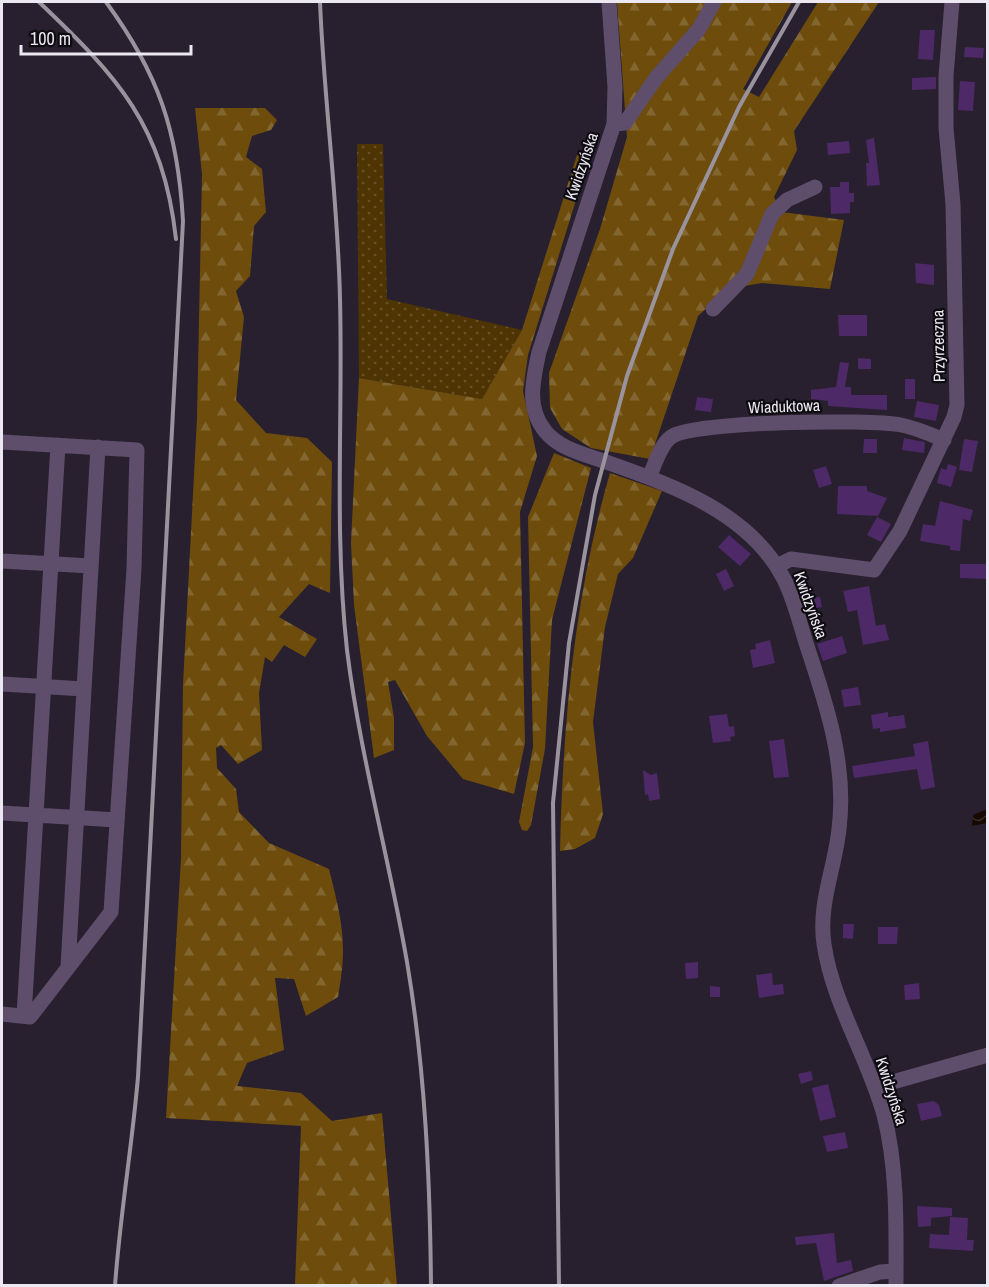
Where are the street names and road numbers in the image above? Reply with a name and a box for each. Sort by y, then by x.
street label: Kwidzyńska [559,129,603,203]
street label: Przyrzeczna [926,309,950,382]
street label: Wiaduktowa [748,394,821,418]
street label: Kwidzyńska [789,568,834,642]
street label: Kwidzyńska [871,1054,913,1128]

